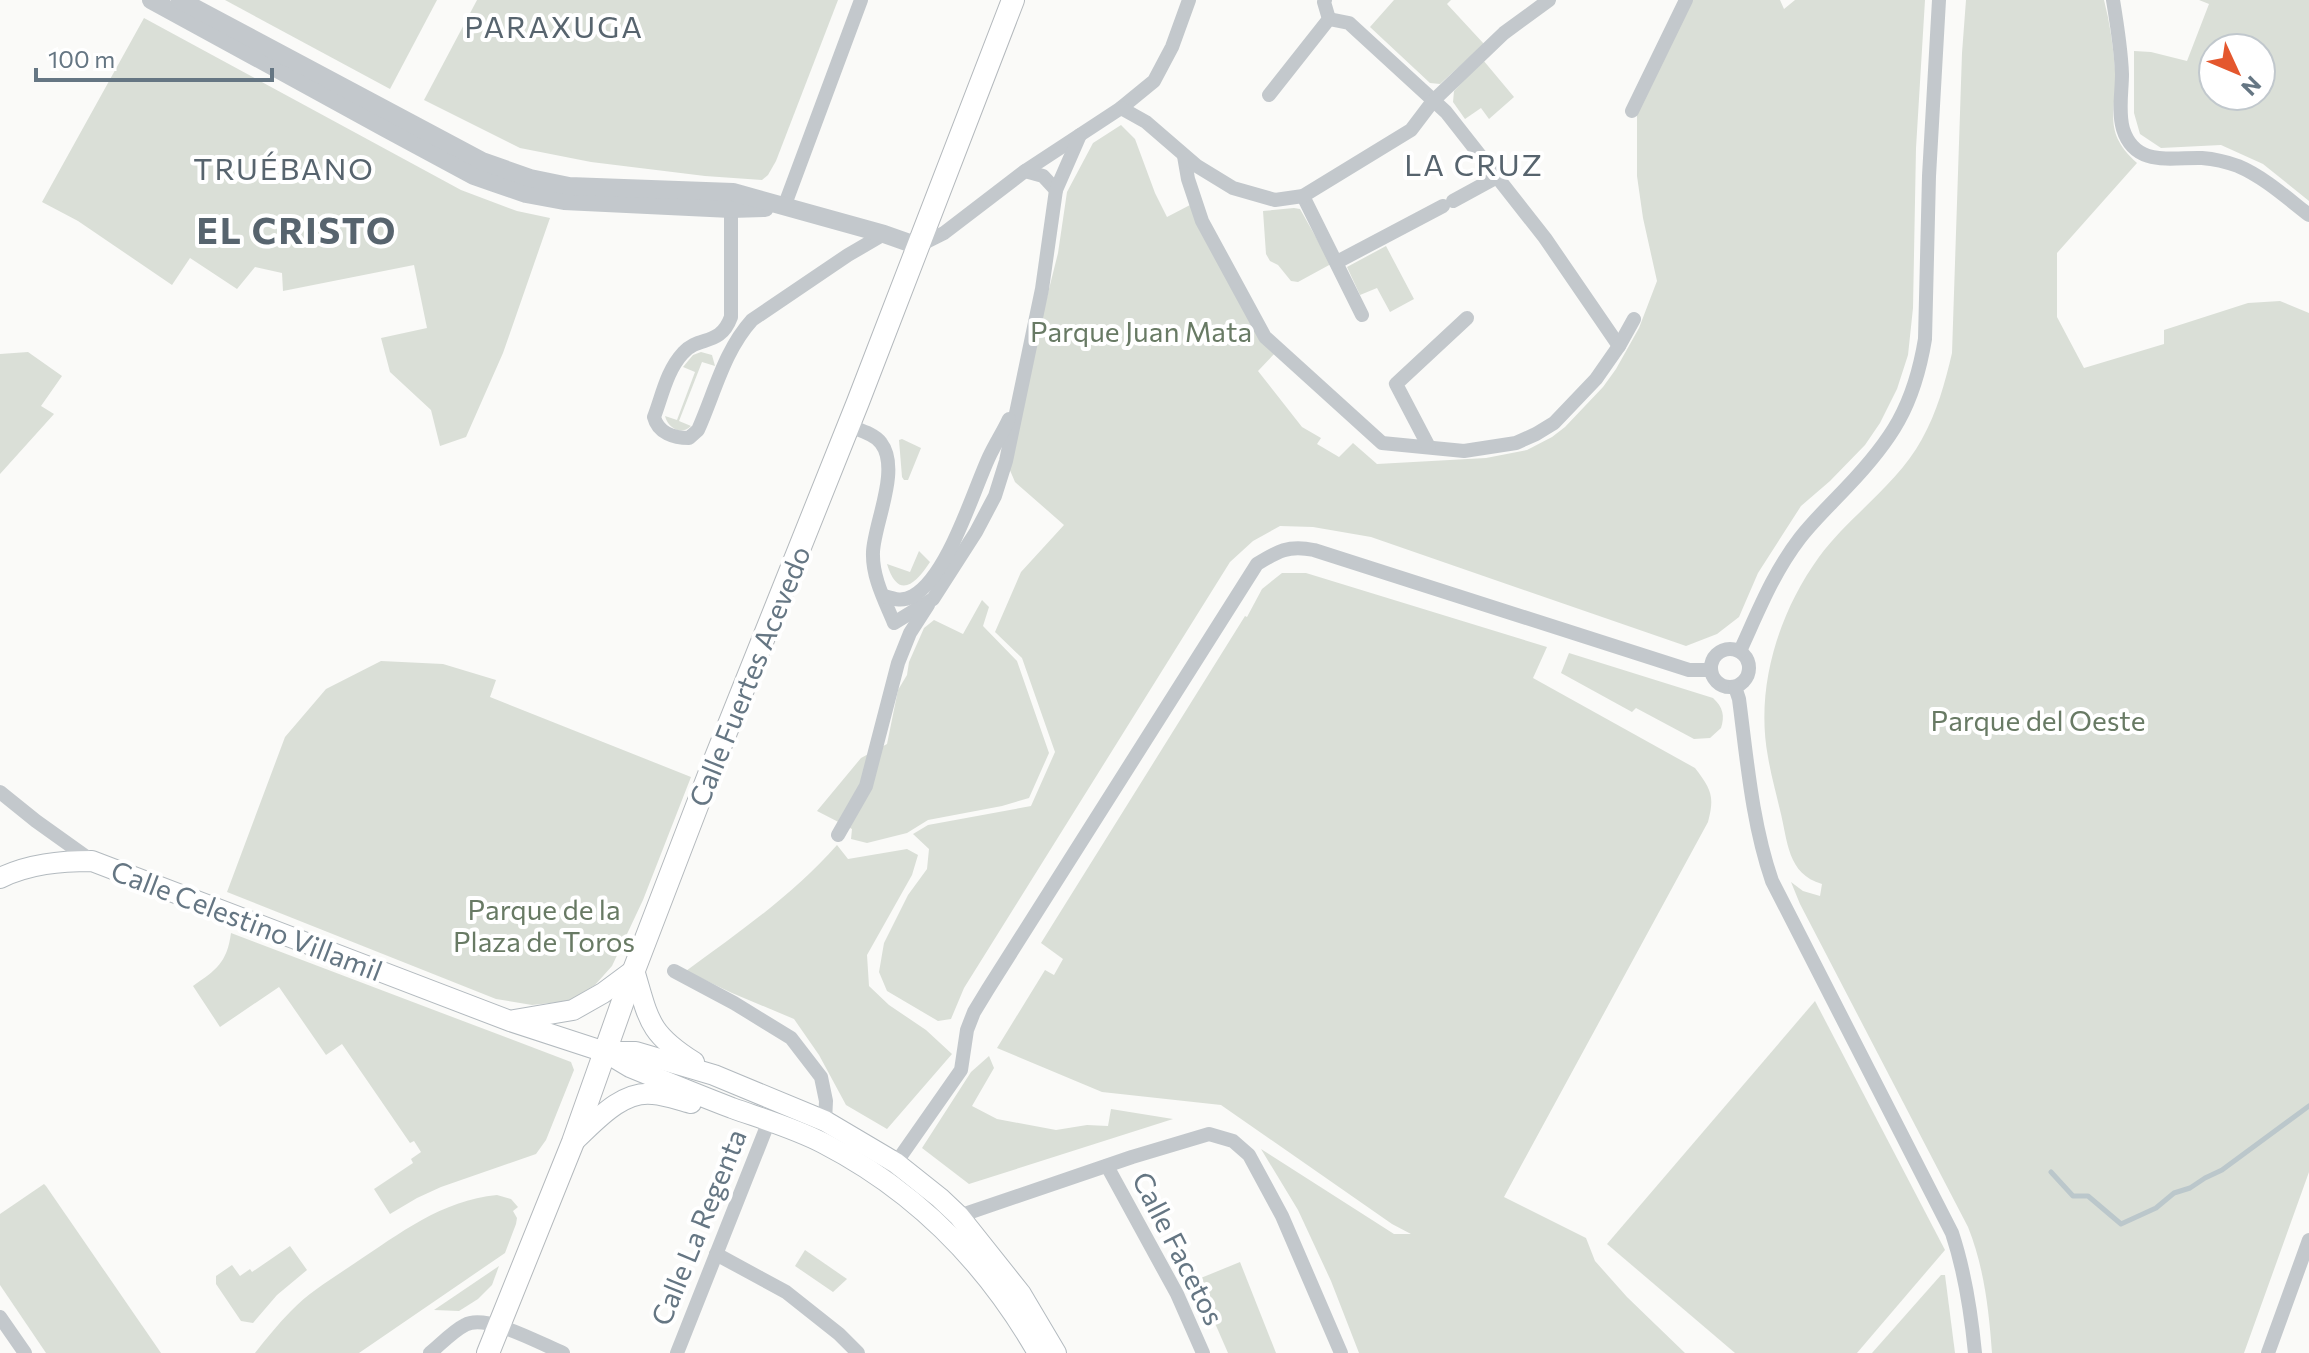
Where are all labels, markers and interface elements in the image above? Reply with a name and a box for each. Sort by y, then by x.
district label: PARAXUGA [464,7,644,44]
scale bar [36,32,272,82]
north arrow [2197,32,2277,112]
text: 100 m [48,44,115,73]
text: N [2236,71,2267,102]
district label: LA CRUZ [1404,145,1544,182]
district label: TRUÉBANO [193,149,375,186]
district label: EL CRISTO [197,207,397,251]
park label: Parque Juan Mata [1030,314,1252,348]
street label: Calle Fuertes Acevedo [681,541,817,811]
park label: Parque del Oeste [1931,703,2145,737]
street label: Calle Celestino Villamil [107,853,387,987]
park label: Parque de la Plaza de Toros [453,892,635,958]
street label: Calle La Regenta [643,1124,753,1330]
street label: Calle Facetos [1126,1166,1232,1330]

